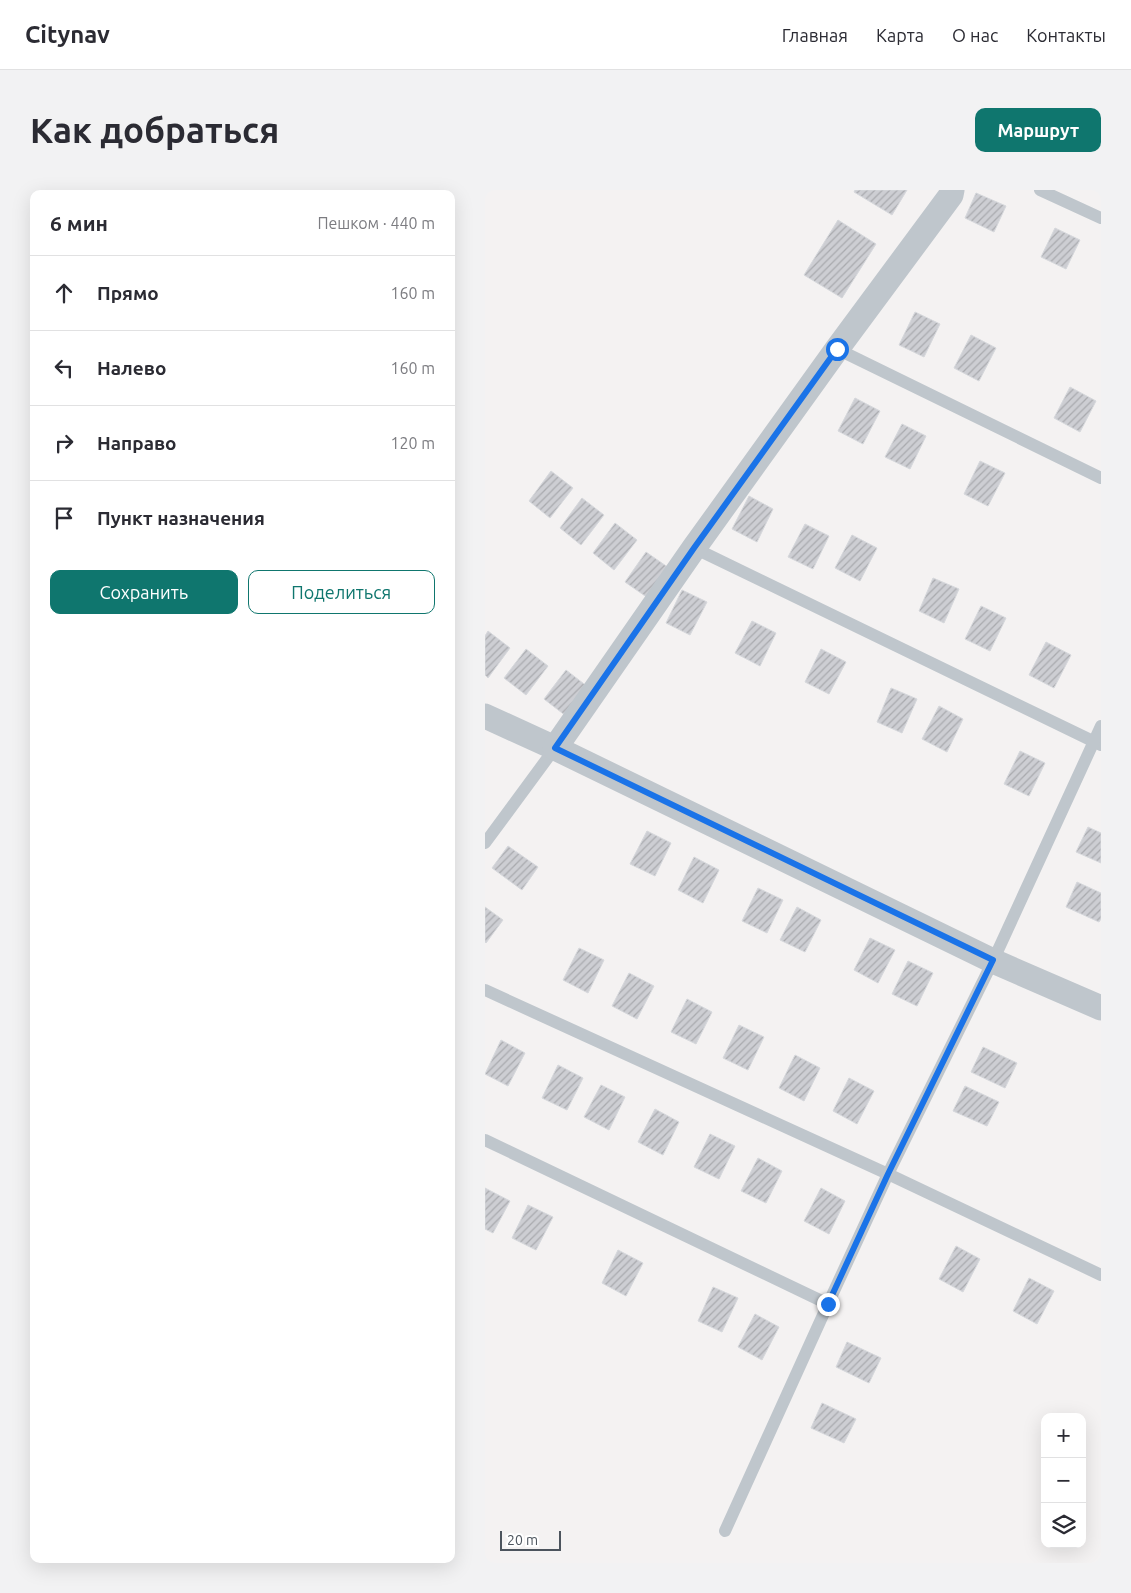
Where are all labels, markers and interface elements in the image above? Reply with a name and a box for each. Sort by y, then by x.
text: Citynav [25,21,110,48]
text: Главная [782,25,848,45]
text: Карта [876,25,924,45]
text: О нас [952,25,998,45]
text: Контакты [1026,25,1106,45]
button: Маршрут [975,108,1101,152]
text: Как добраться [30,110,279,150]
text: 6 мин [50,211,108,235]
text: Пешком · 440 m [317,214,435,232]
icon: ahead [50,279,78,307]
text: Прямо [97,282,159,304]
text: 160 m [390,284,435,302]
route start [826,338,849,361]
icon: left [50,354,78,382]
text: Налево [97,357,166,379]
text: 160 m [390,359,435,377]
icon: right [50,429,78,457]
text: Направо [97,432,177,454]
text: 120 m [390,434,435,452]
icon: arrive [50,504,78,532]
text: Пункт назначения [97,507,265,529]
button: Сохранить [50,570,238,614]
button: Поделиться [248,570,435,614]
route end [817,1293,840,1316]
map controls [1041,1413,1086,1548]
button: + [1041,1413,1086,1458]
button: − [1041,1458,1086,1503]
button: layers [1041,1503,1086,1548]
scale bar [500,1528,561,1551]
text: 20 m [507,1532,538,1548]

